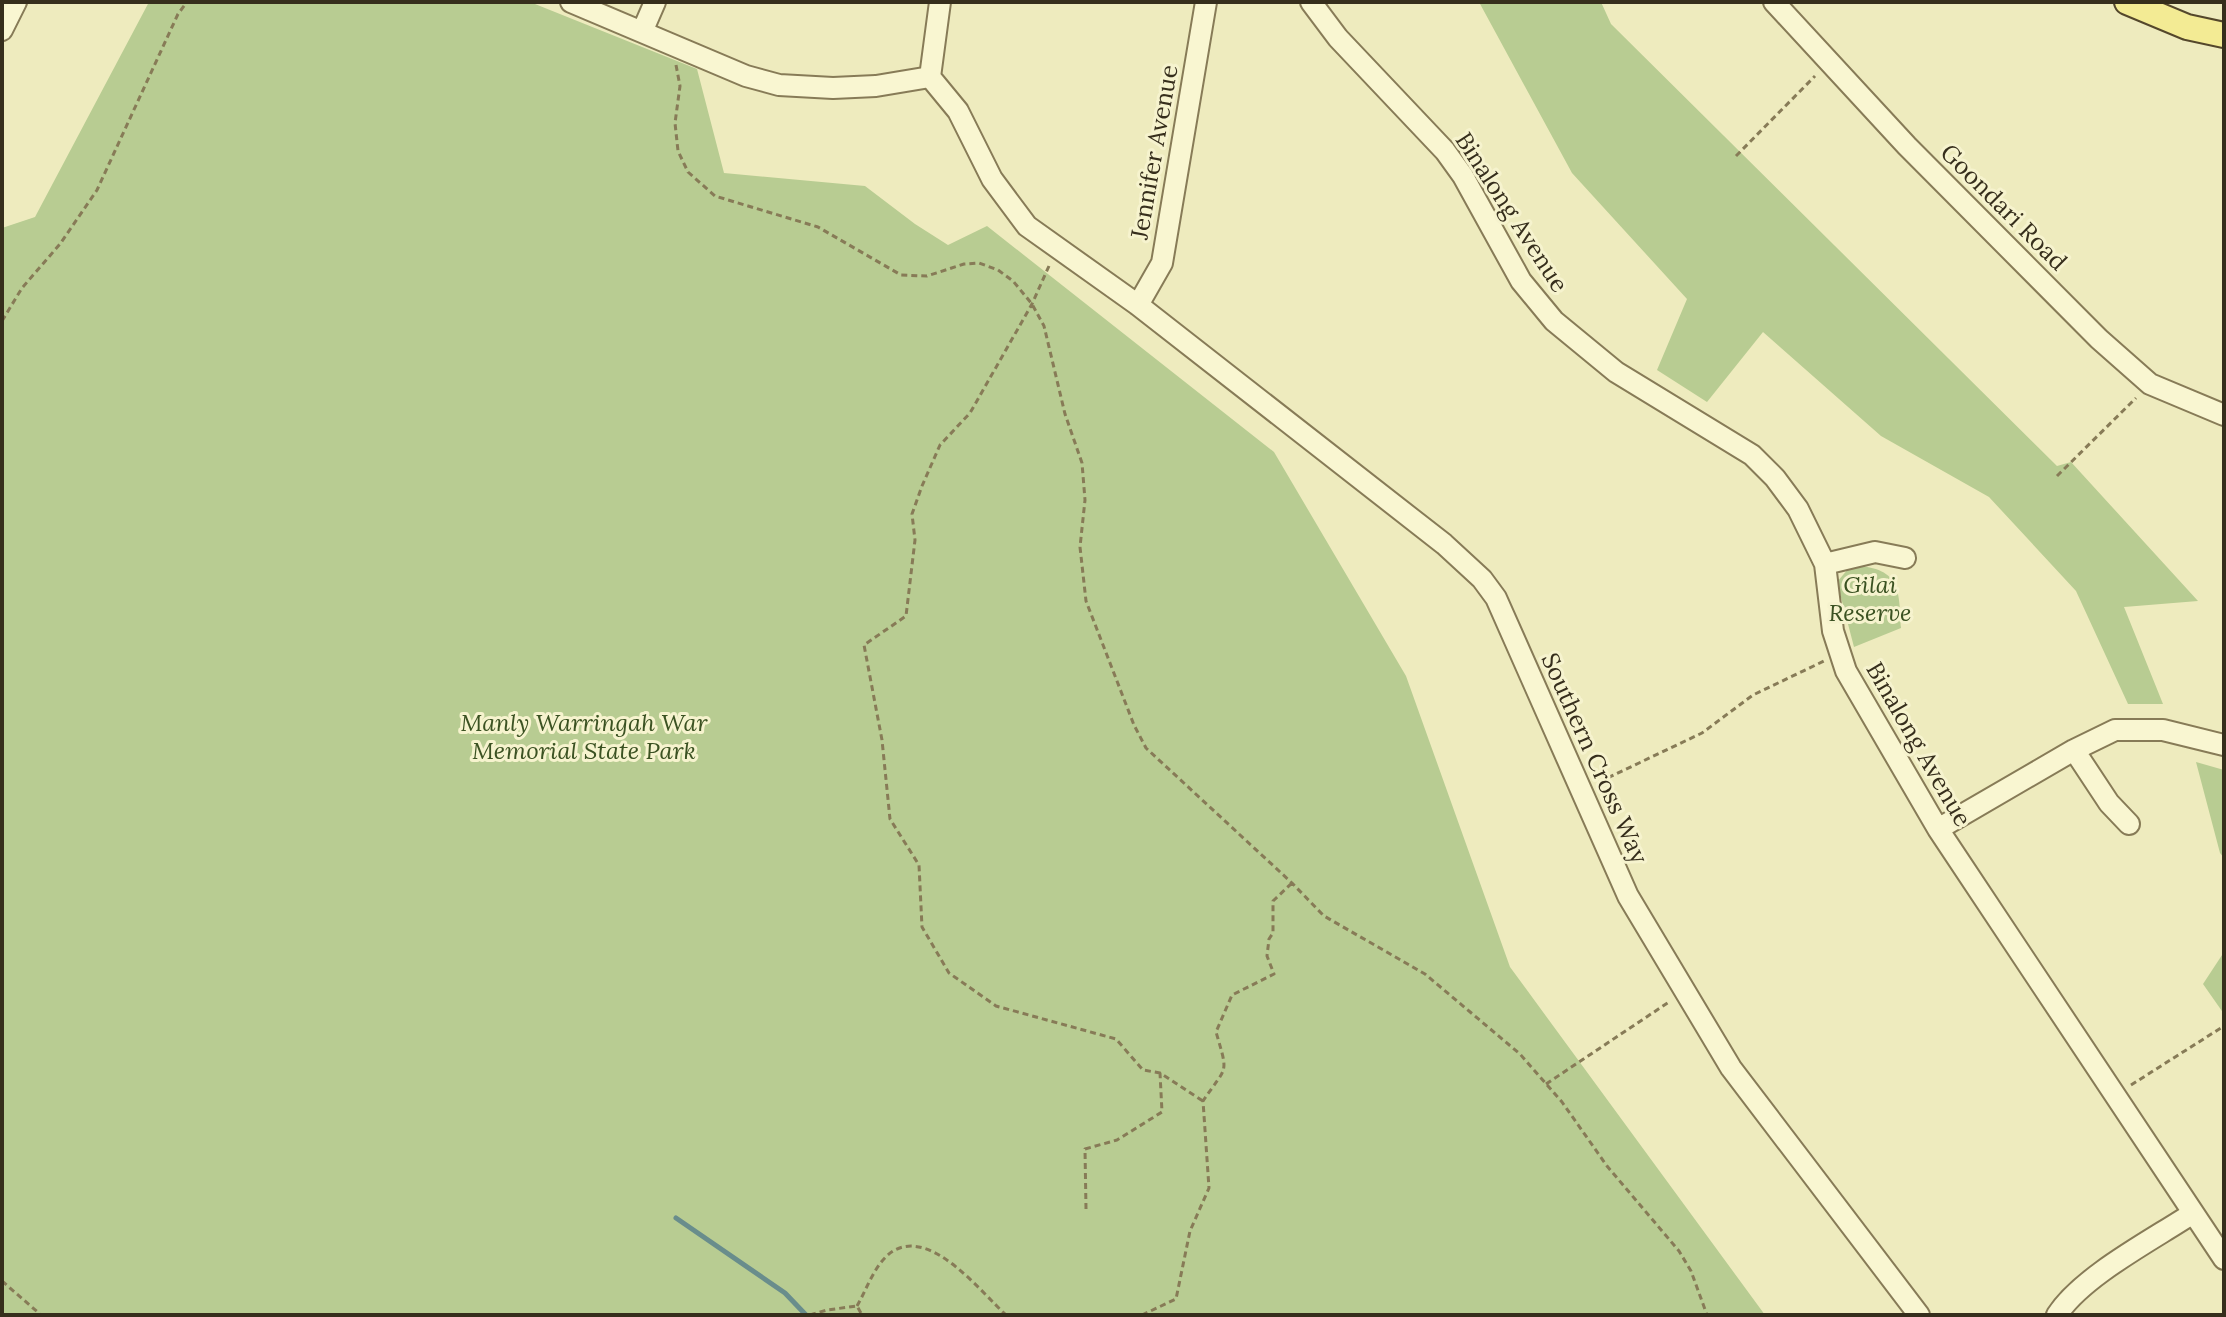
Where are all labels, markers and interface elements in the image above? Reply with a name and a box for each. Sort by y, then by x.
street label: Jennifer Avenue [1123,62,1185,243]
street label: Binalong Avenue [1449,126,1575,298]
street label: Goondari Road [1934,137,2074,277]
park label: Gilai Reserve [1828,569,1912,628]
street label: Southern Cross Way [1535,648,1656,868]
street label: Binalong Avenue [1859,656,1979,832]
park label: Manly Warringah War Memorial State Park [460,707,708,766]

